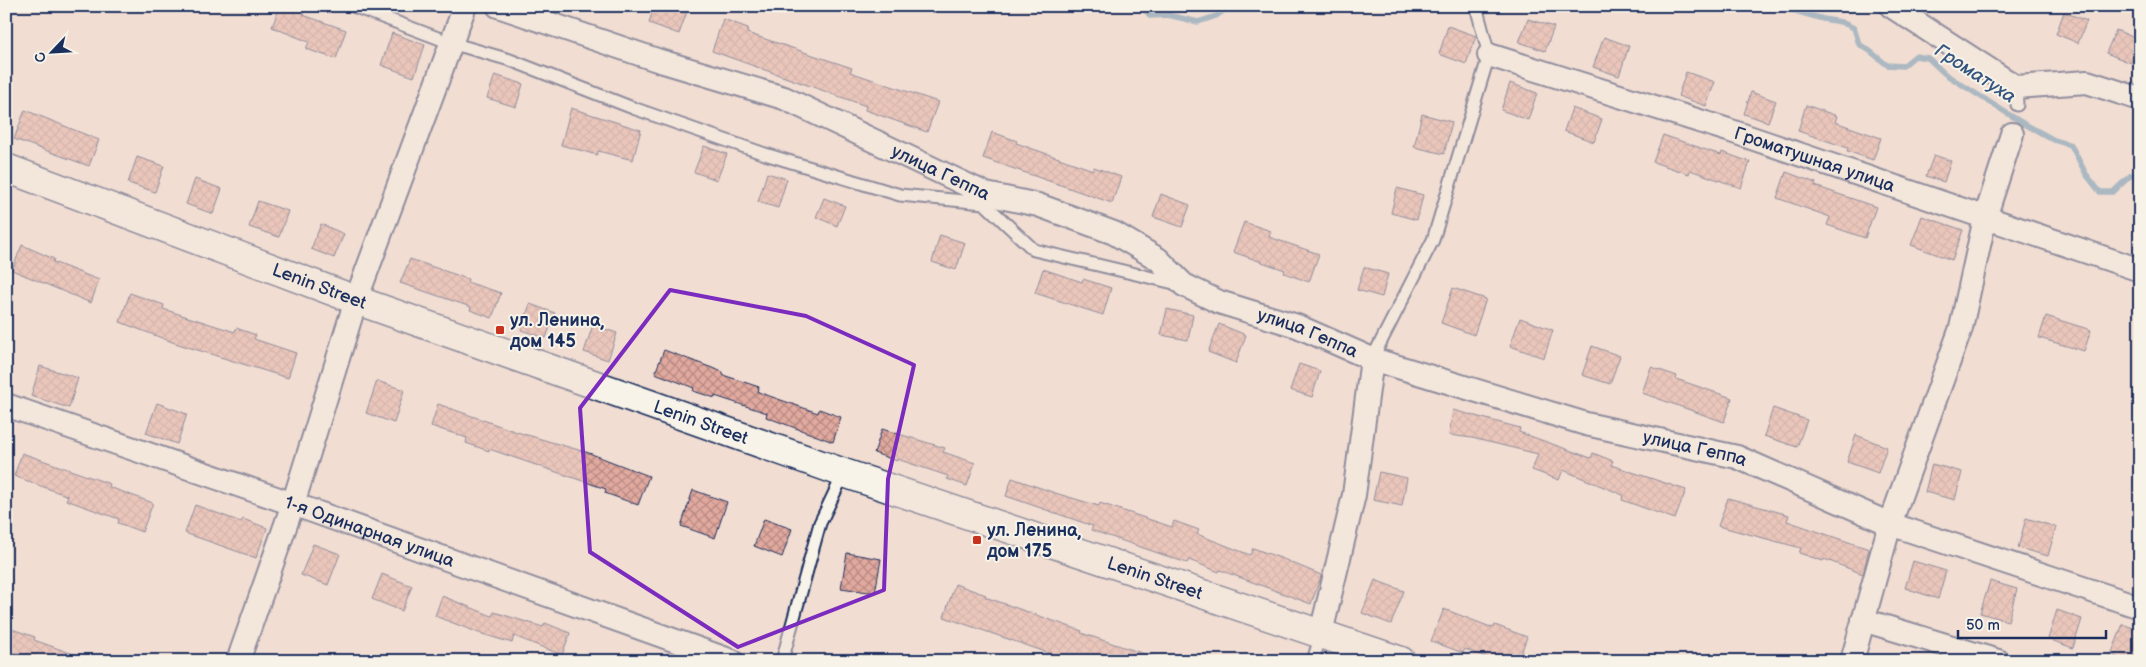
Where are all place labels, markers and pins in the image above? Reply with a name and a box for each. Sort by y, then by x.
place label: ул. Ленина, дом 145 [509,310,605,352]
marker: ул. Ленина, дом 145 [494,324,506,336]
place label: ул. Ленина, дом 175 [986,520,1082,562]
marker: ул. Ленина, дом 175 [971,534,983,546]

